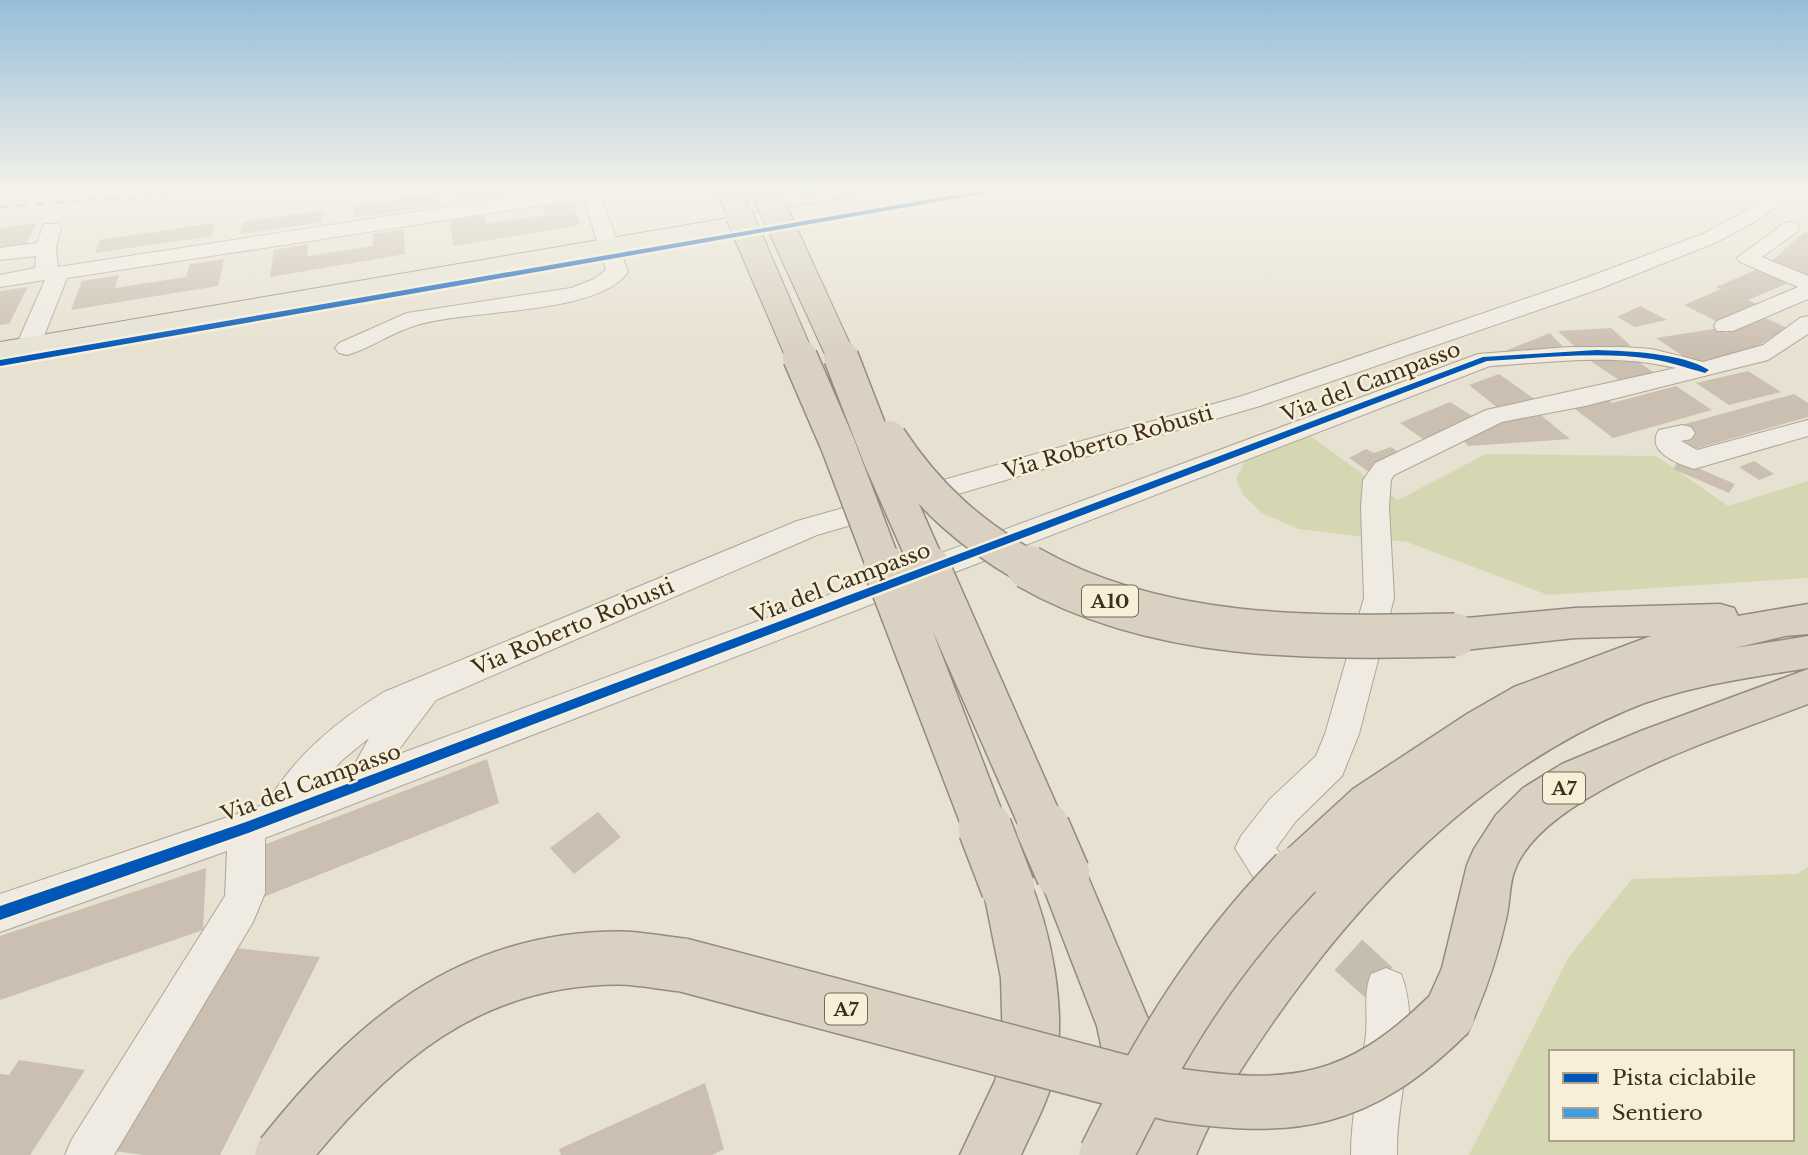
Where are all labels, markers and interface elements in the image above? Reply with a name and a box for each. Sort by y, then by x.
street label: Via del Campasso [1277,336,1464,428]
street label: Via Roberto Robusti [999,400,1216,485]
street label: Via del Campasso [747,537,934,629]
street label: Via Roberto Robusti [467,573,678,682]
road number: A10 [1082,586,1138,616]
street label: Via del Campasso [217,738,405,828]
road number: A7 [1543,772,1585,804]
road number: A7 [825,993,867,1024]
legend [1549,1050,1794,1141]
text: Pista ciclabile [1612,1065,1756,1091]
text: Sentiero [1612,1100,1703,1126]

